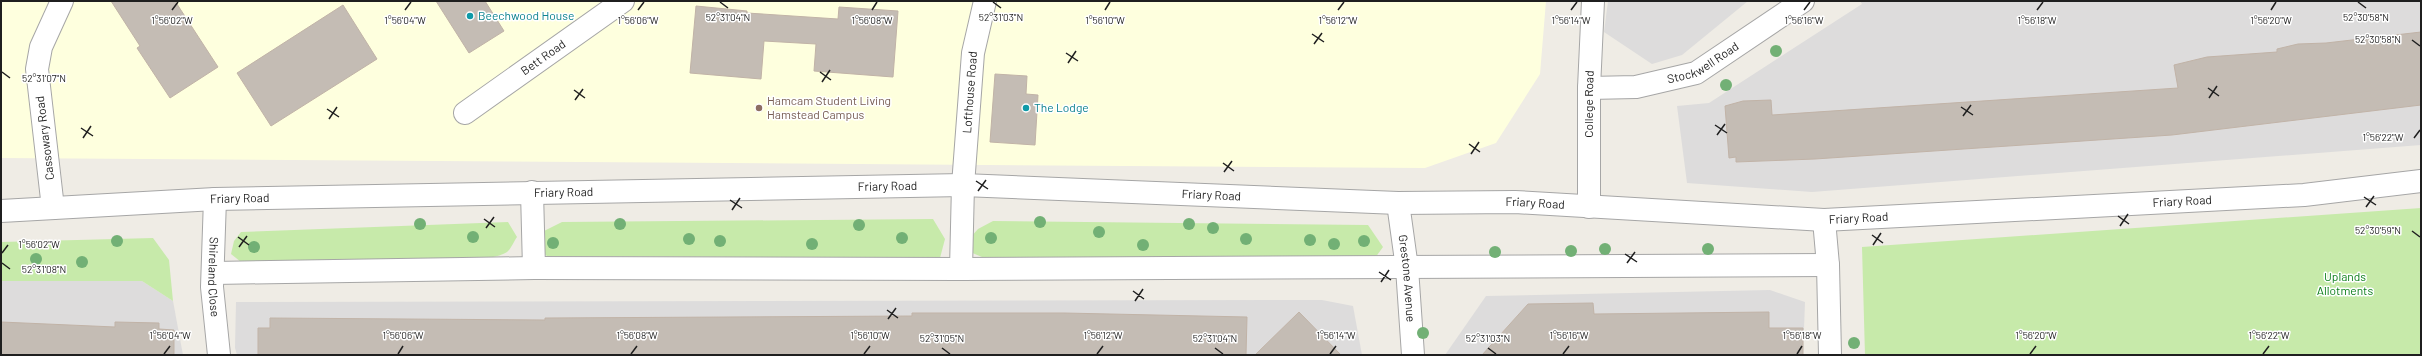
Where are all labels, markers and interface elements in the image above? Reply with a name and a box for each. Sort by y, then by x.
place label: Beechwood House [478,8,574,22]
marker: Beechwood House [465,11,475,21]
text: 52°31'04"N [706,11,750,23]
text: 52°31'03"N [979,11,1023,23]
text: 52°30'58"N [2343,11,2389,23]
text: 1°56'02"W [151,14,193,26]
text: 1°56'04"W [384,14,426,26]
text: 1°56'06"W [617,14,659,26]
text: 1°56'08"W [851,14,893,26]
text: 1°56'10"W [1085,14,1125,26]
text: 1°56'12"W [1318,14,1358,26]
text: 1°56'14"W [1551,14,1591,26]
text: 1°56'16"W [1785,14,1824,26]
text: 1°56'18"W [2017,14,2057,26]
text: 1°56'20"W [2250,14,2292,26]
text: 52°30'58"N [2355,33,2401,45]
street label: Bett Road [518,36,568,77]
street label: Stockwell Road [1666,38,1741,86]
street label: Lofthouse Road [959,51,979,134]
street label: College Road [1581,70,1596,138]
text: 52°31'07"N [22,72,66,84]
place label: Hamcam Student Living Hamstead Campus [767,93,891,121]
street label: Cassowary Road [32,95,56,181]
place label: The Lodge [1034,100,1089,114]
marker: Hamcam Student Living Hamstead Campus [754,103,764,113]
marker: The Lodge [1021,103,1031,113]
text: 1°56'22"W [2362,131,2404,143]
street label: Friary Road [858,178,917,193]
street label: Friary Road [534,184,593,199]
street label: Friary Road [1181,186,1241,203]
street label: Friary Road [209,190,270,205]
street label: Friary Road [2152,192,2212,209]
street label: Friary Road [1505,194,1565,211]
street label: Friary Road [1828,209,1889,226]
text: 52°30'59"N [2355,224,2401,236]
street label: Grestone Avenue [1396,234,1419,323]
street label: Shireland Close [206,237,223,318]
text: 1°56'02"W [18,238,60,250]
text: 52°31'08"N [22,263,66,275]
park label: Uplands Allotments [2317,269,2373,297]
text: 1°56'04"W [149,329,191,341]
text: 1°56'06"W [382,329,424,341]
text: 1°56'08"W [616,329,658,341]
text: 1°56'10"W [850,329,890,341]
text: 1°56'12"W [1083,329,1123,341]
text: 1°56'14"W [1316,329,1356,341]
text: 1°56'16"W [1550,329,1589,341]
text: 1°56'18"W [1782,329,1822,341]
text: 1°56'20"W [2015,329,2057,341]
text: 1°56'22"W [2248,329,2290,341]
text: 52°31'05"N [920,332,964,344]
text: 52°31'04"N [1193,332,1237,344]
text: 52°31'03"N [1466,332,1510,344]

